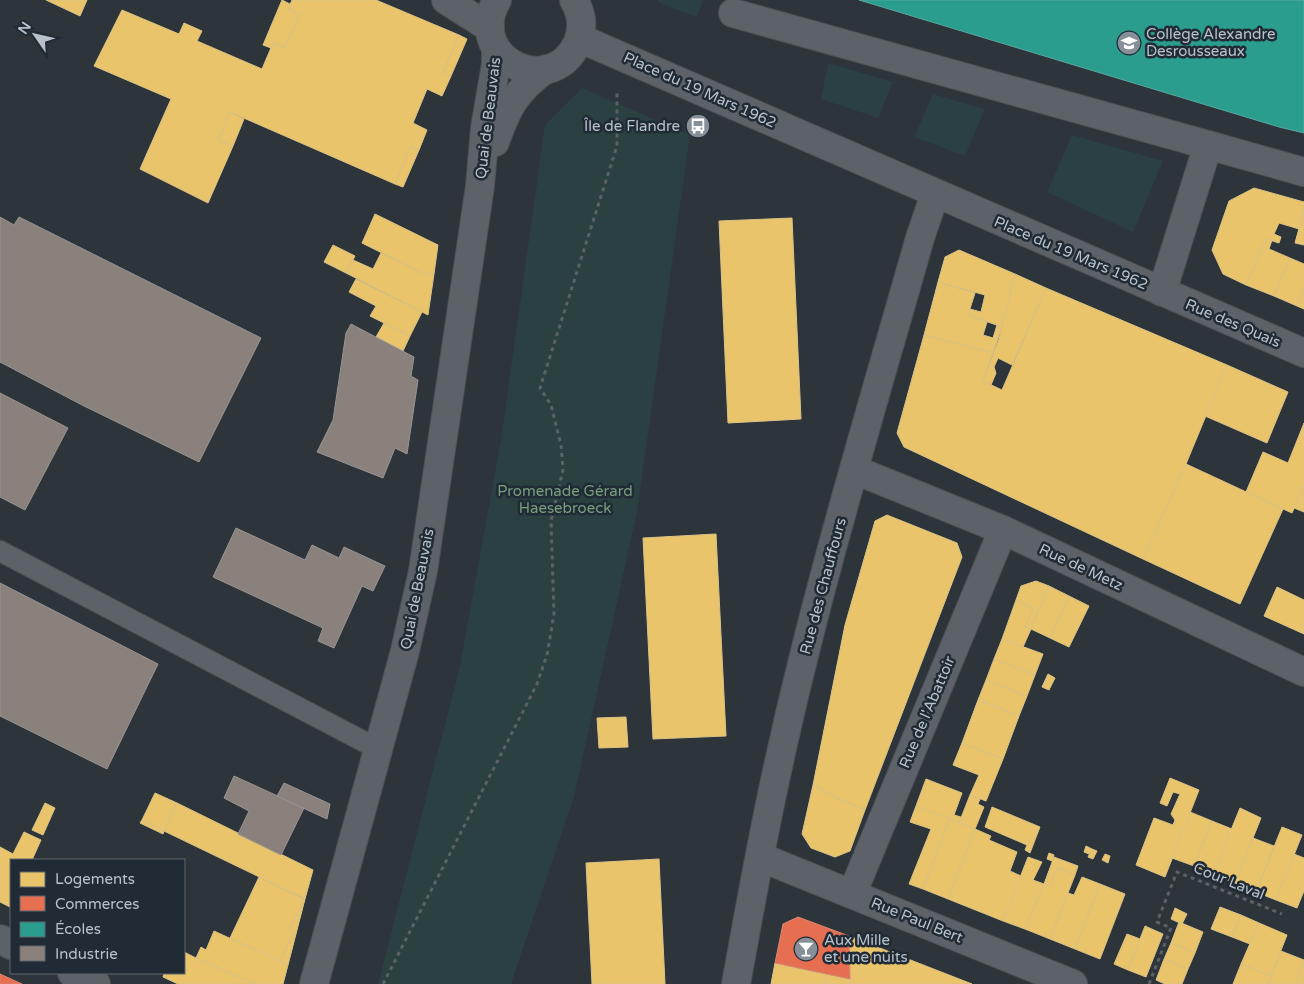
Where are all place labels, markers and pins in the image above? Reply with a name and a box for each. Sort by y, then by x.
place label: Collège Alexandre Desrousseaux [1146,25,1276,60]
school or university icon: Collège Alexandre Desrousseaux [1116,30,1142,56]
bus stop icon: Île de Flandre [685,113,711,139]
place label: Île de Flandre [584,117,680,135]
place label: Aux Mille et une nuits [824,931,908,966]
bar icon: Aux Mille et une nuits [793,936,819,962]

